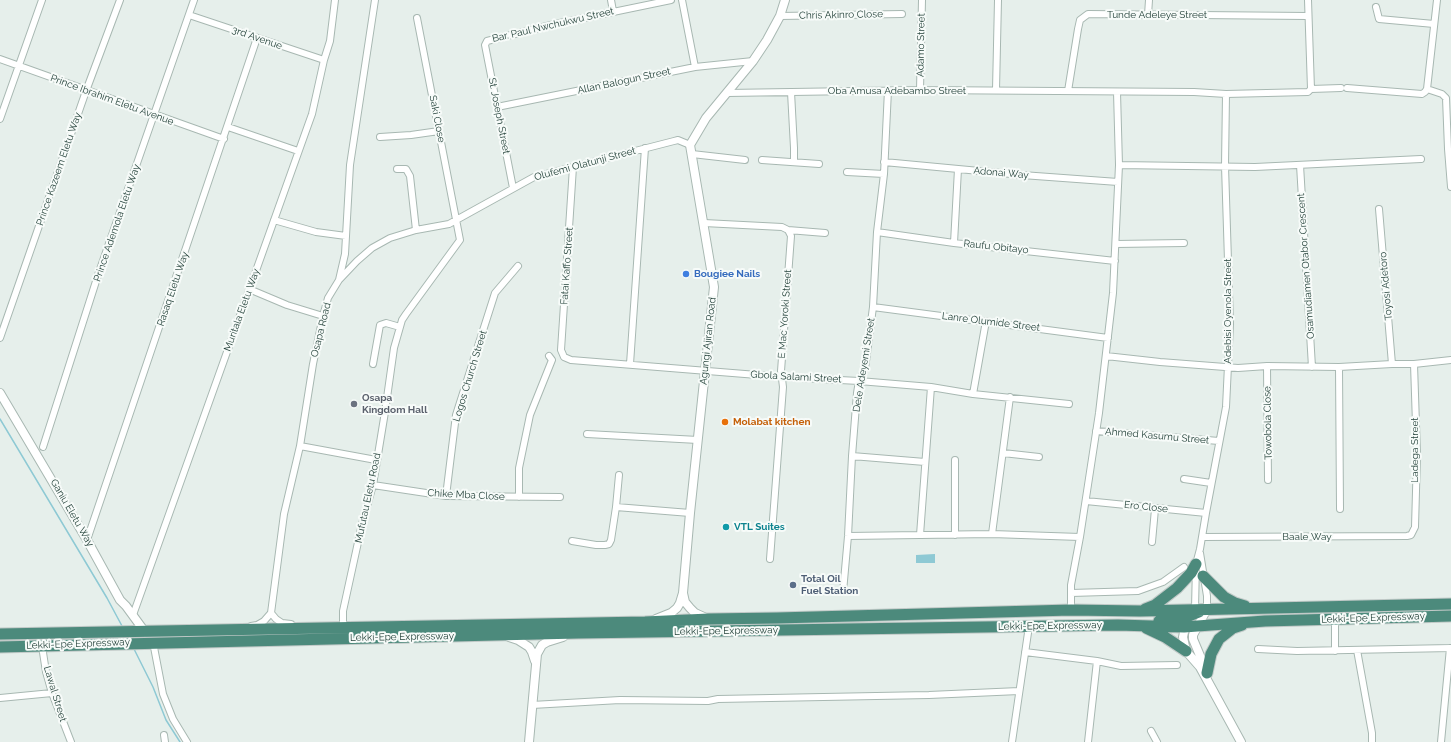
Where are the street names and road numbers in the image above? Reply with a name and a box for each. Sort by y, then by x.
street label: Bar. Paul Nwchukwu Street [491,5,615,45]
street label: Chris Akinro Close [799,8,883,22]
street label: Tunde Adeleye Street [1107,9,1207,21]
street label: Adamo Street [914,13,928,77]
street label: 3rd Avenue [230,24,284,52]
street label: Allan Balogun Street [576,65,672,97]
street label: Prince Ibrahim Eletu Avenue [49,72,175,128]
street label: St. Joseph Street [486,77,512,155]
street label: Oba Amusa Adebambo Street [828,85,966,97]
street label: Saki Close [427,94,447,144]
street label: Prince Kazeem Eletu Way [34,111,84,227]
street label: Olufemi Olatunji Street [533,145,637,183]
street label: Prince Ademola Eletu Way [91,163,143,283]
street label: Adonai Way [973,165,1029,181]
street label: Osamudiamen Otabor Crescent [1295,193,1317,339]
street label: Fatai Kaffo Street [558,227,576,305]
street label: Raufu Obitayo [963,238,1029,256]
street label: Rasaq Eletu Way [155,250,191,328]
street label: Toyosi Adetoro [1377,251,1395,321]
street label: Adebisi Oyenola Street [1222,258,1234,364]
street label: Muritala Eletu Way [221,267,263,353]
street label: E Mac Yoroki Street [776,269,794,359]
street label: Agungi Ajiran Road [697,297,719,385]
street label: Osapa Road [308,301,334,359]
street label: Lanre Olumide Street [941,310,1041,334]
street label: Dele Adeyemi Street [851,317,877,413]
street label: Logos Church Street [450,329,490,423]
street label: Gbola Salami Street [750,369,842,385]
street label: Towobola Close [1261,386,1275,460]
street label: Ladega Street [1409,417,1421,483]
street label: Ahmed Kasumu Street [1104,425,1210,447]
street label: Mufutau Eletu Road [353,452,383,544]
street label: Ganiu Eletu Way [48,477,96,549]
street label: Chike Mba Close [427,487,505,503]
street label: Ero Close [1123,499,1169,515]
street label: Baale Way [1282,531,1332,543]
street label: Lekki-Epe Expressway [1321,610,1425,626]
street label: Lekki-Epe Expressway [998,619,1102,633]
street label: Lekki-Epe Expressway [674,624,778,638]
street label: Lekki-Epe Expressway [350,630,454,644]
street label: Lekki-Epe Expressway [26,636,130,652]
street label: Lawal Street [41,665,69,723]

